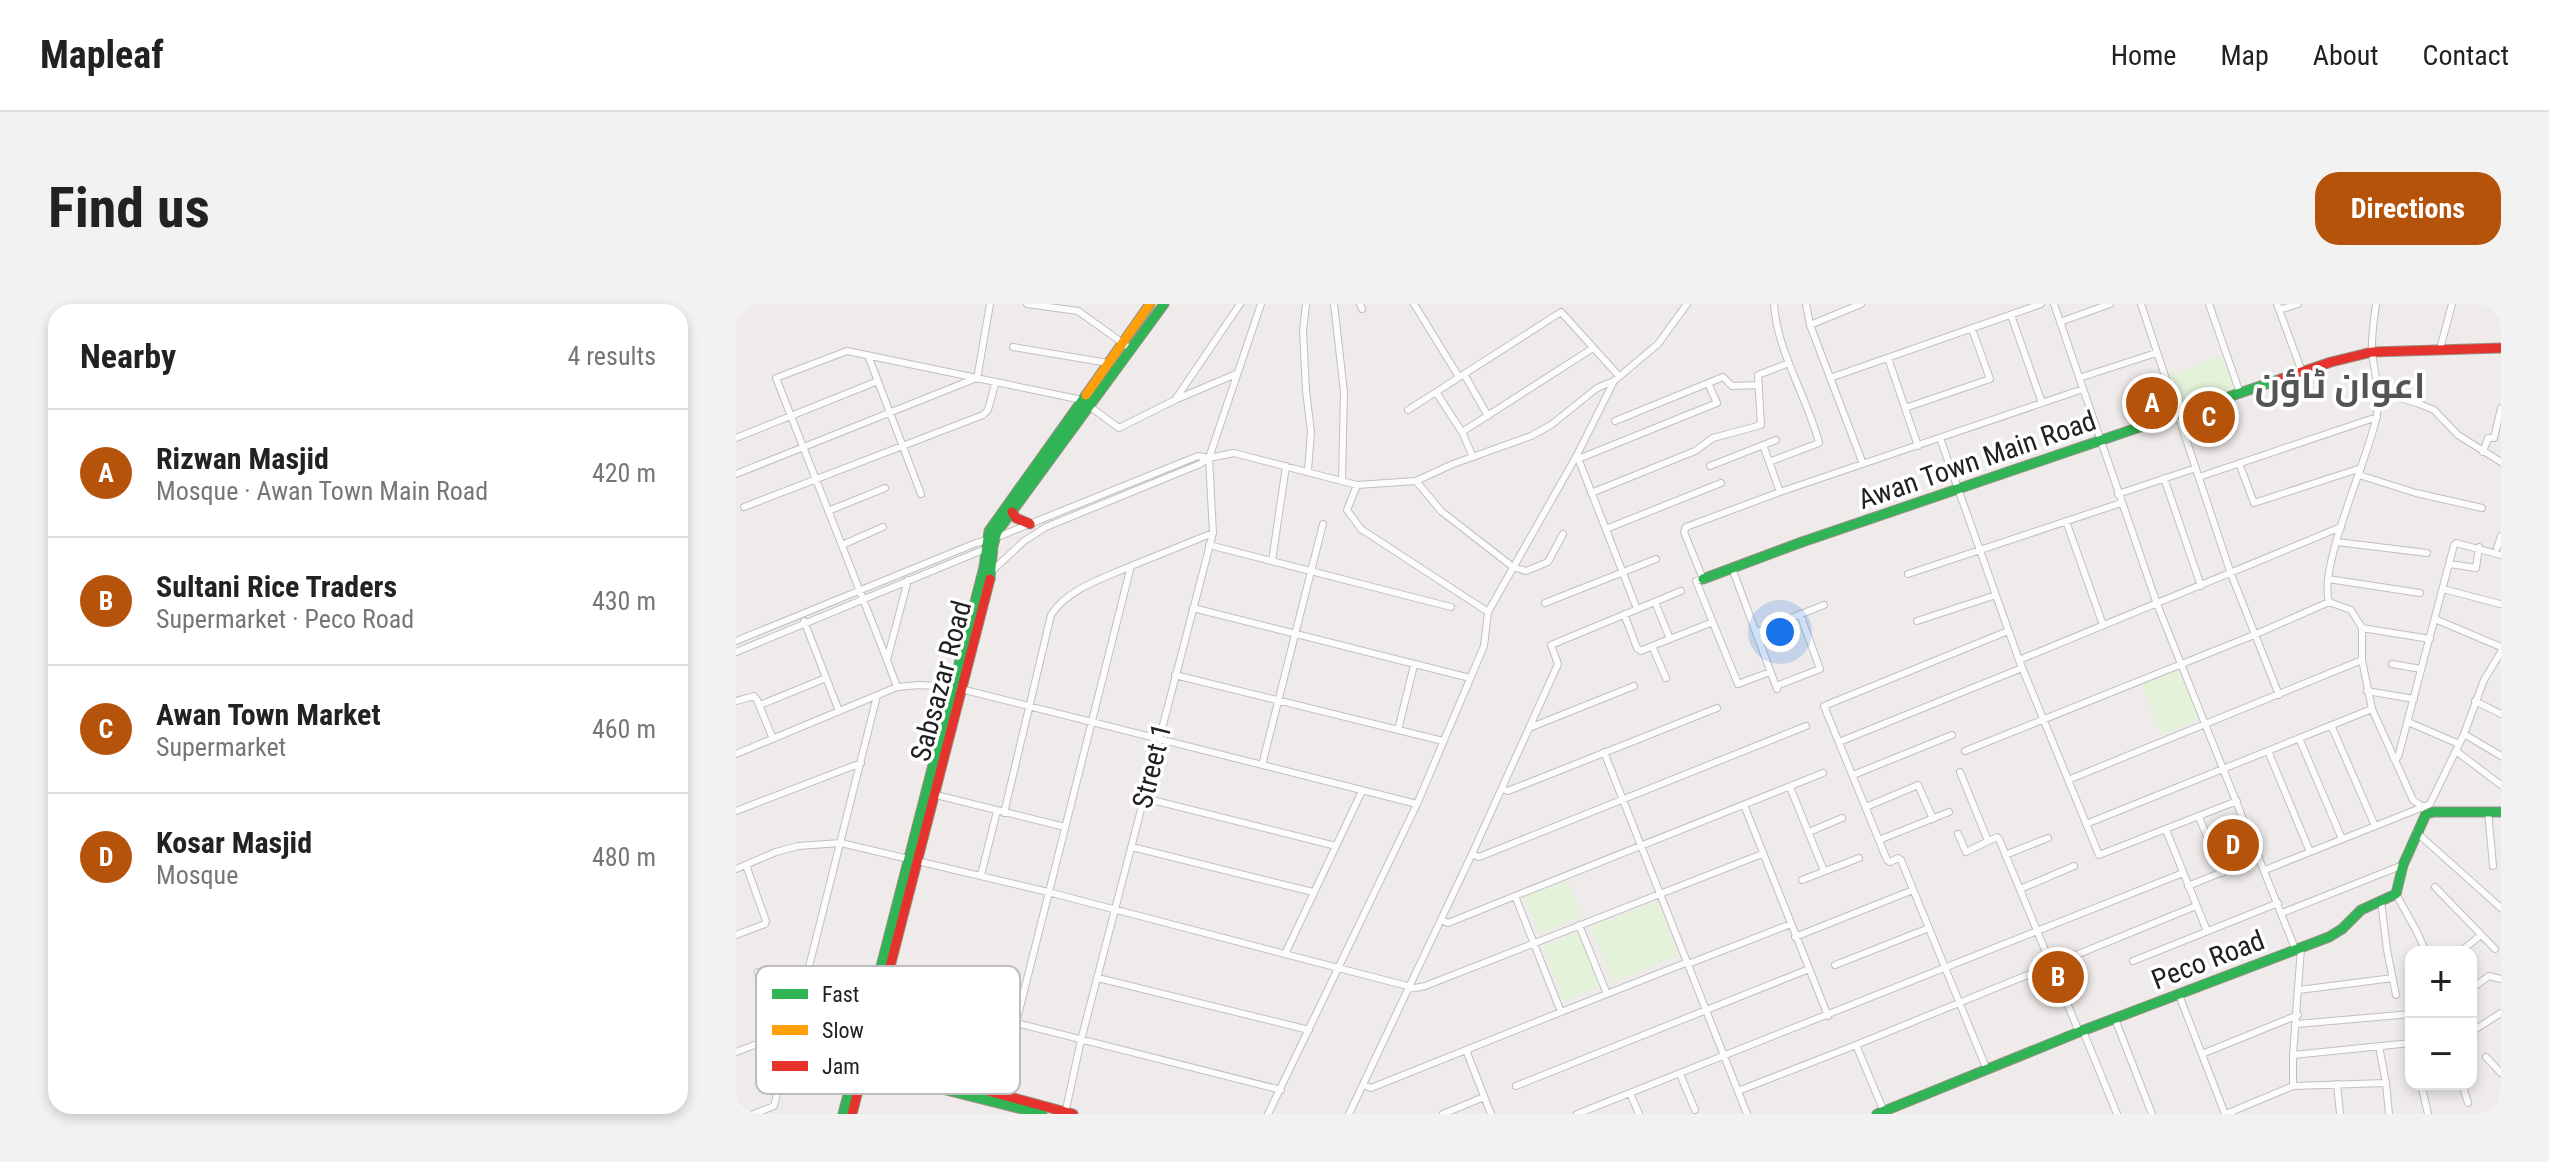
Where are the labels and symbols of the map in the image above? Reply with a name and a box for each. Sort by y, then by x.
district label: اعوان ٹاؤن [2255,365,2425,407]
pin: A [2126,373,2178,433]
pin: C [2183,387,2235,447]
street label: Awan Town Main Road [1854,404,2100,516]
street label: Sabsazar Road [904,597,978,765]
your location [1760,612,1800,652]
street label: Street 1 [1126,720,1178,812]
pin: D [2207,815,2259,875]
street label: Peco Road [2147,923,2269,997]
pin: B [2032,947,2084,1007]
legend [756,966,1020,1094]
text: Fast [822,982,859,1007]
text: Slow [822,1018,864,1043]
text: Jam [822,1054,860,1079]

